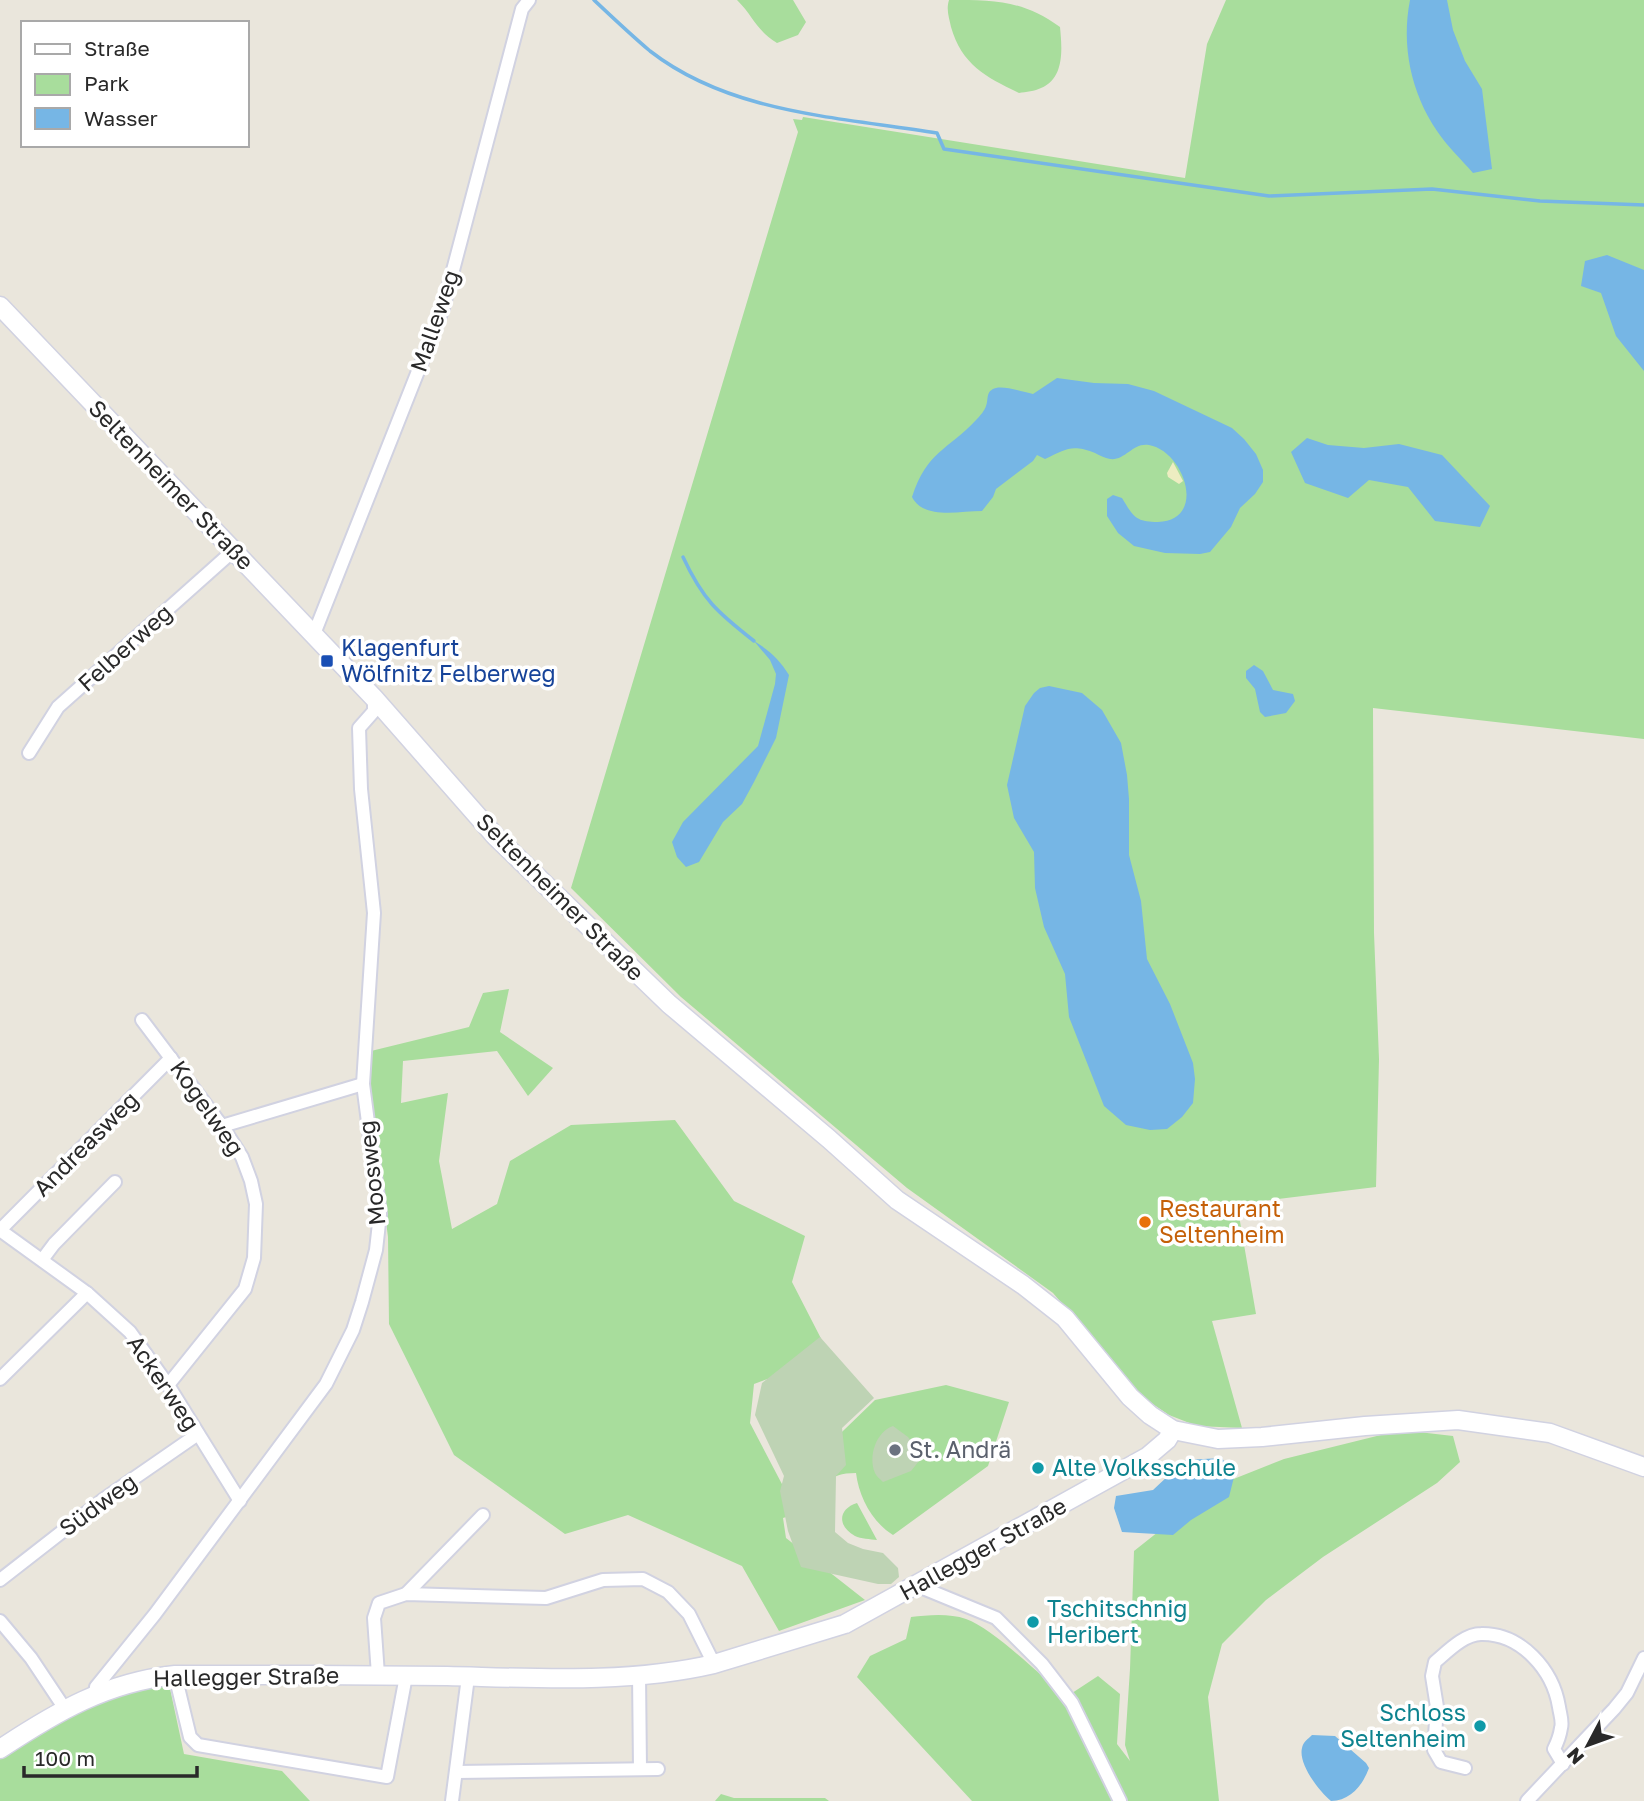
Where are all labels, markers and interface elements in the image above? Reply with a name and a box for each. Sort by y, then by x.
legend [21,21,248,147]
text: Straße [84,35,150,61]
text: Park [84,70,130,96]
text: Wasser [84,105,158,131]
street label: Malleweg [404,266,465,375]
street label: Seltenheimer Straße [83,393,260,575]
street label: Felberweg [72,598,177,697]
place label: Klagenfurt Wölfnitz Felberweg [341,633,556,687]
marker: Klagenfurt Wölfnitz Felberweg [319,653,335,669]
street label: Seltenheimer Straße [471,807,650,986]
street label: Kogelweg [165,1054,251,1160]
street label: Andreasweg [27,1085,144,1202]
street label: Moosweg [352,1119,390,1227]
place label: Restaurant Seltenheim [1159,1194,1285,1248]
marker: Restaurant Seltenheim [1137,1214,1153,1230]
street label: Ackerweg [122,1329,206,1435]
place label: St. Andrä [909,1435,1011,1463]
marker: St. Andrä [887,1442,903,1458]
place label: Alte Volksschule [1052,1453,1236,1481]
marker: Alte Volksschule [1030,1460,1046,1476]
street label: Südweg [53,1467,142,1542]
street label: Hallegger Straße [894,1491,1071,1606]
place label: Tschitschnig Heribert [1047,1594,1187,1648]
marker: Tschitschnig Heribert [1025,1614,1041,1630]
street label: Hallegger Straße [152,1660,339,1692]
place label: Schloss Seltenheim [1340,1698,1466,1752]
north arrow [1553,1710,1623,1780]
marker: Schloss Seltenheim [1472,1718,1488,1734]
scale bar [24,1734,198,1778]
text: N [1561,1743,1588,1769]
text: 100 m [35,1745,95,1771]

